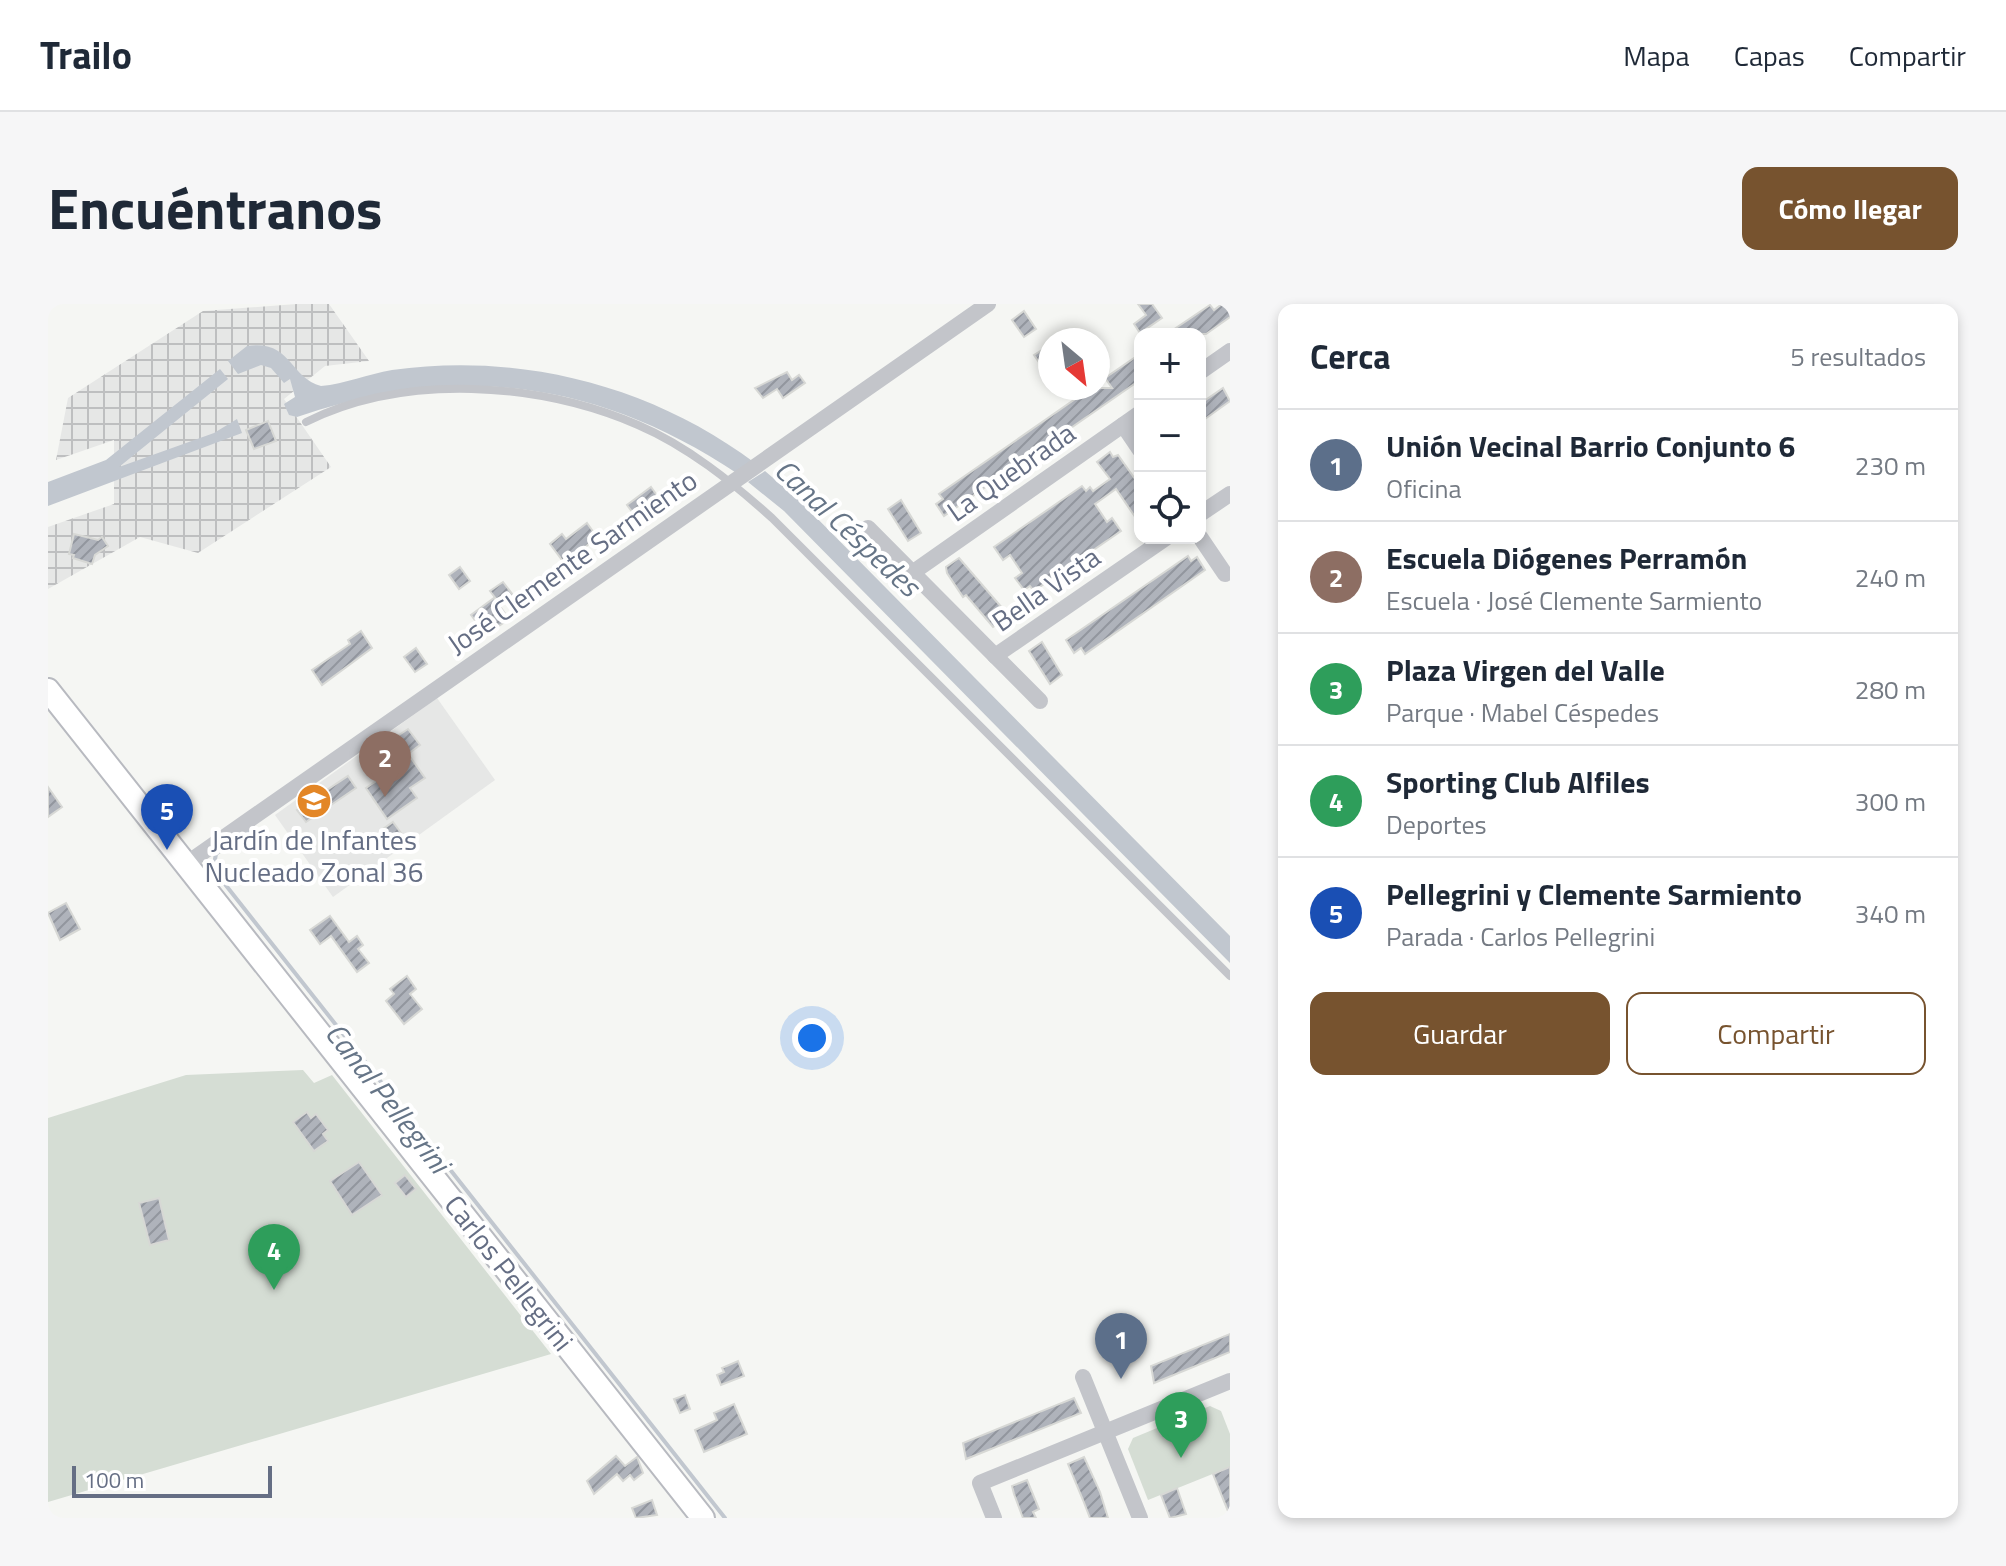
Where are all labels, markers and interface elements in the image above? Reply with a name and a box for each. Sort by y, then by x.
text: Trailo [40,26,132,84]
text: Mapa [1623,34,1690,77]
text: Capas [1734,34,1805,77]
text: Compartir [1849,34,1966,77]
text: Encuéntranos [48,166,383,251]
button: Cómo llegar [1742,167,1958,250]
north arrow [1038,328,1110,400]
map controls [1134,328,1206,544]
button: + [1134,328,1206,400]
text: Cerca [1310,330,1391,382]
text: 5 resultados [1790,337,1926,376]
button: − [1134,400,1206,472]
street label: La Quebrada [938,411,1084,532]
text: Unión Vecinal Barrio Conjunto 6 [1386,423,1795,469]
text: 1 [1329,446,1343,485]
text: 230 m [1855,446,1926,485]
water label: Canal Céspedes [764,447,933,609]
street label: José Clemente Sarmiento [438,459,706,664]
text: Oficina [1386,469,1461,508]
button: locate [1134,472,1206,544]
street label: Bella Vista [983,535,1109,642]
text: Escuela Diógenes Perramón [1386,535,1747,581]
text: 2 [1329,558,1343,597]
text: 240 m [1855,558,1926,597]
text: Escuela · José Clemente Sarmiento [1386,581,1762,620]
text: Plaza Virgen del Valle [1386,647,1665,693]
text: 3 [1329,670,1343,709]
text: 280 m [1855,670,1926,709]
text: Parque · Mabel Céspedes [1386,693,1659,732]
pin: 2 [359,731,411,797]
text: Sporting Club Alfiles [1386,759,1650,805]
school or university icon: Jardín de Infantes Nucleado Zonal 36 [295,782,333,820]
text: 4 [1329,782,1343,821]
text: 300 m [1855,782,1926,821]
pin: 5 [141,784,193,850]
text: Deportes [1386,805,1487,844]
place label: Jardín de Infantes Nucleado Zonal 36 [205,818,423,893]
text: Pellegrini y Clemente Sarmiento [1386,871,1802,917]
text: 5 [1329,894,1343,933]
text: 340 m [1855,894,1926,933]
text: Parada · Carlos Pellegrini [1386,917,1655,956]
button: Guardar [1310,992,1610,1075]
button: Compartir [1626,992,1926,1075]
water label: Canal Pellegrini [314,1012,464,1186]
your location [792,1018,832,1058]
street label: Carlos Pellegrini [434,1185,584,1360]
pin: 4 [248,1224,300,1290]
pin: 1 [1095,1313,1147,1379]
pin: 3 [1155,1392,1207,1458]
scale bar [72,1462,272,1498]
text: 100 m [84,1463,144,1497]

